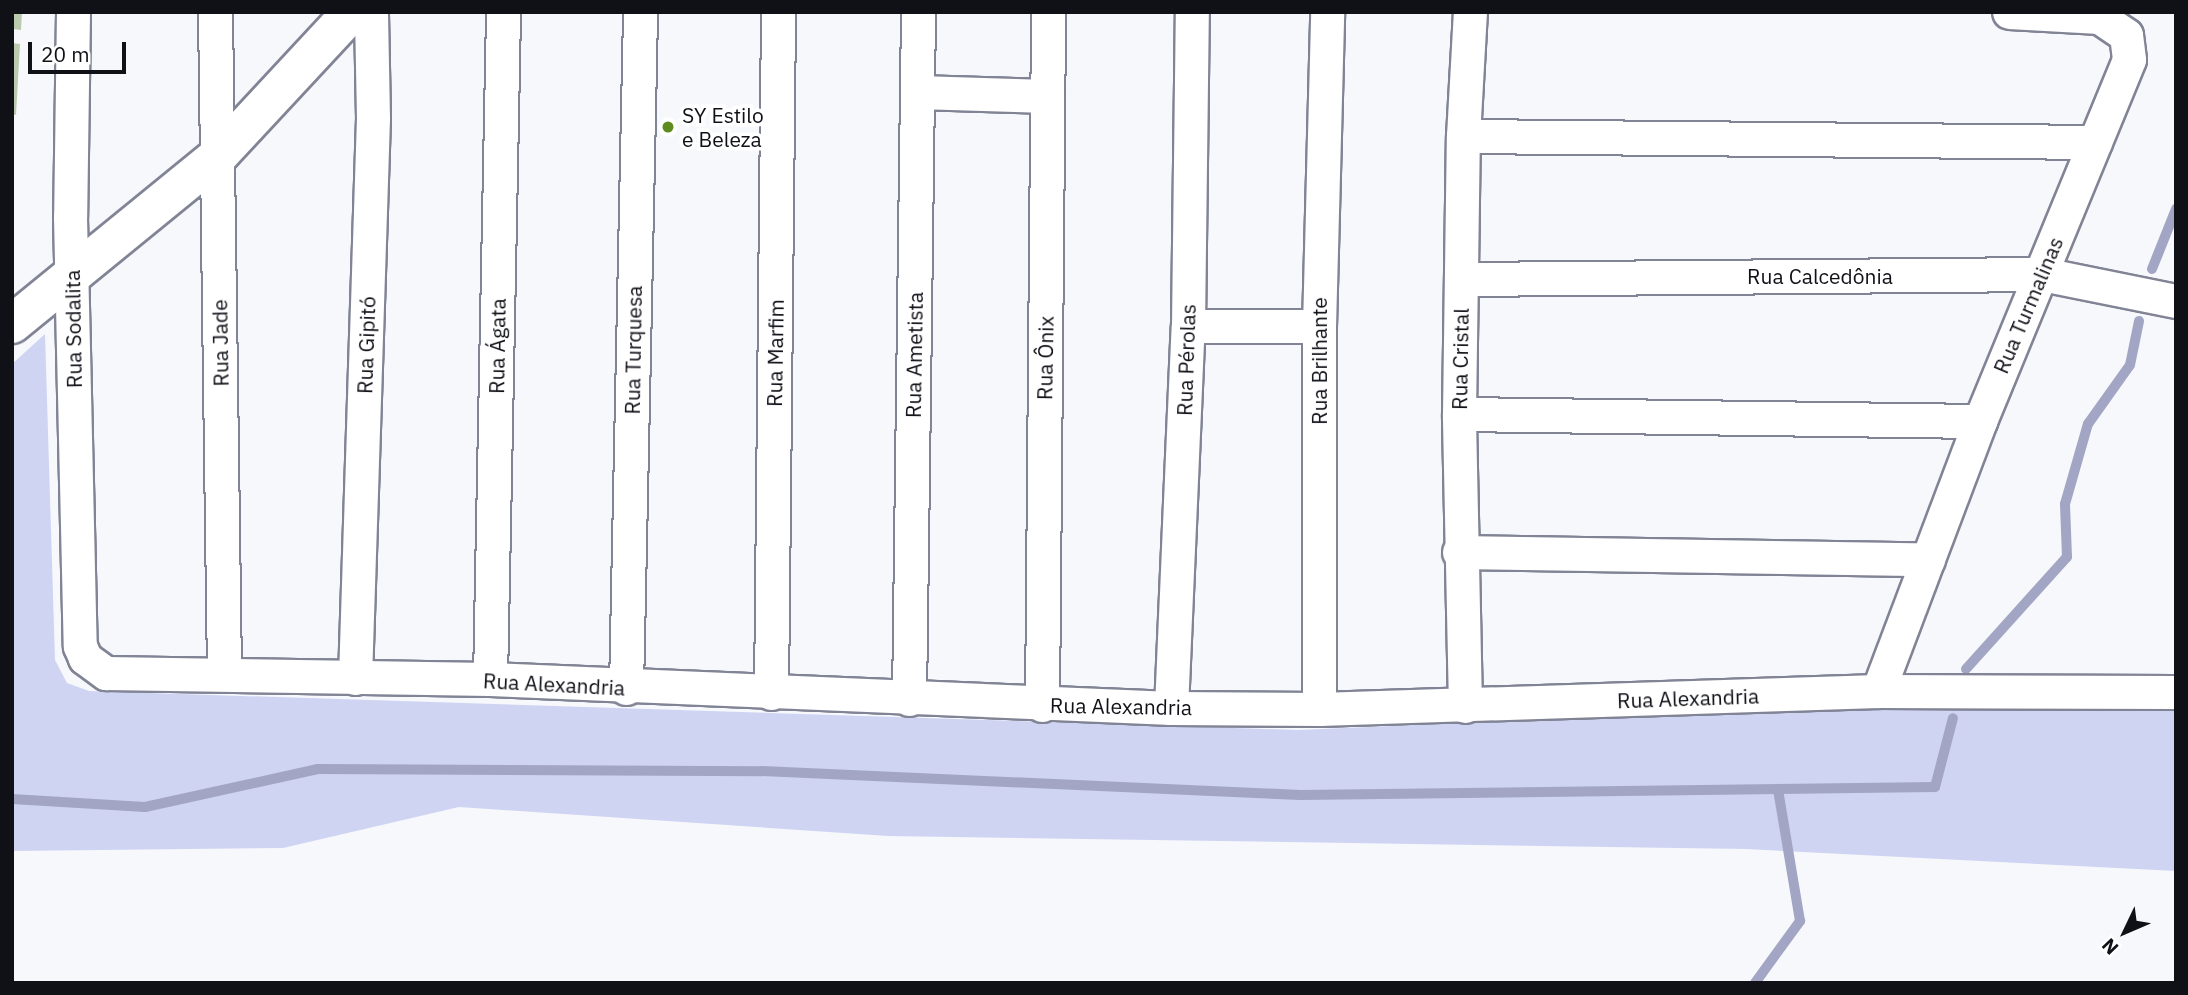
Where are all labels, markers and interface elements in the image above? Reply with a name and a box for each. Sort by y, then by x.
scale bar [32,28,130,72]
text: 20 m [41,40,90,68]
place label: SY Estilo e Beleza [682,102,764,152]
marker: SY Estilo e Beleza [660,119,676,135]
street label: Rua Turmalinas [1988,233,2068,377]
street label: Rua Calcedônia [1747,263,1893,289]
street label: Rua Sodalita [59,270,87,388]
street label: Rua Turquesa [619,285,647,415]
street label: Rua Ametista [900,292,928,418]
street label: Rua Gipitó [352,296,380,394]
street label: Rua Brilhante [1306,297,1332,425]
street label: Rua Ágata [484,298,510,394]
street label: Rua Jade [207,299,233,387]
street label: Rua Marfim [761,299,789,407]
street label: Rua Pérolas [1171,304,1201,416]
street label: Rua Cristal [1447,308,1473,410]
street label: Rua Ônix [1032,316,1058,400]
street label: Rua Alexandria [482,668,626,700]
street label: Rua Alexandria [1617,683,1759,713]
street label: Rua Alexandria [1050,692,1192,720]
north arrow [2090,897,2160,967]
text: N [2096,933,2123,960]

